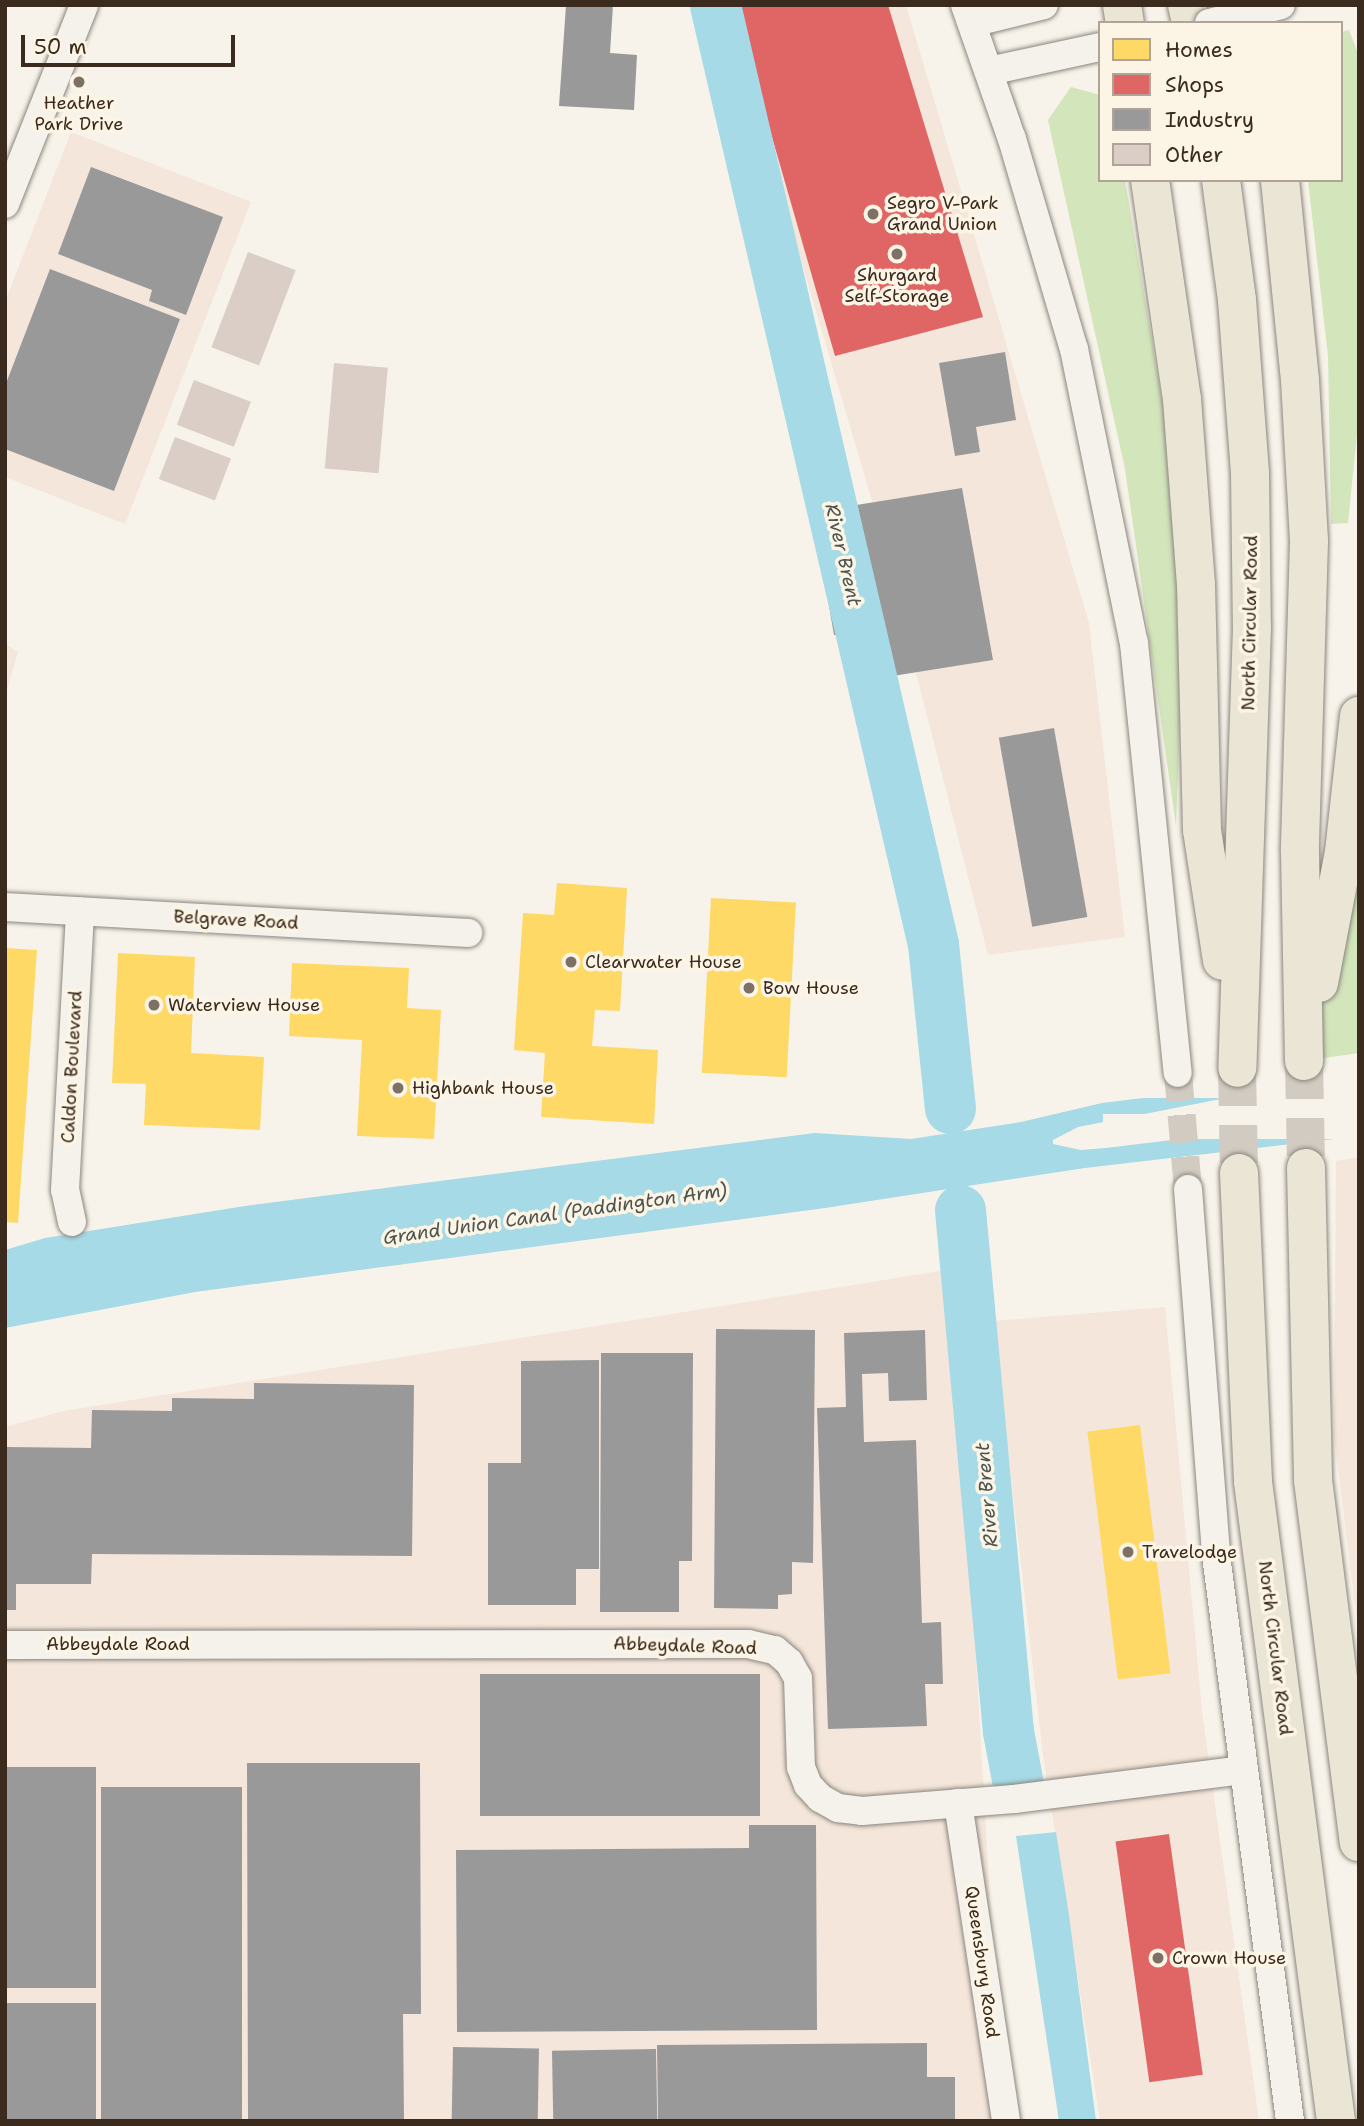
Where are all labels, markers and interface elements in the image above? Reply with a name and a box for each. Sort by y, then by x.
scale bar [24,21,238,65]
legend [1098,21,1343,182]
text: 50 m [34,33,87,61]
text: Homes [1165,36,1233,64]
text: Shops [1165,71,1224,99]
marker: Heather Park Drive [71,74,87,90]
place label: Heather Park Drive [35,93,123,136]
text: Industry [1165,106,1254,134]
text: Other [1165,141,1223,169]
place label: Segro V-Park Grand Union [887,193,999,235]
marker: Segro V-Park Grand Union [865,206,881,222]
marker: Shurgard Self-Storage [889,246,905,262]
place label: Shurgard Self-Storage [845,265,949,308]
water label: River Brent [820,501,866,609]
street label: North Circular Road [1238,535,1262,711]
street label: Belgrave Road [173,906,299,934]
place label: Clearwater House [585,951,742,973]
marker: Clearwater House [563,954,579,970]
place label: Bow House [763,977,859,999]
marker: Bow House [741,980,757,996]
street label: Caldon Boulevard [57,990,87,1144]
place label: Waterview House [168,994,320,1016]
marker: Waterview House [146,997,162,1013]
place label: Highbank House [412,1077,554,1099]
marker: Highbank House [390,1080,406,1096]
water label: Grand Union Canal (Paddington Arm) [382,1179,728,1249]
water label: River Brent [971,1442,1003,1548]
place label: Travelodge [1142,1541,1237,1563]
marker: Travelodge [1120,1544,1136,1560]
street label: North Circular Road [1254,1560,1296,1736]
street label: Abbeydale Road [46,1633,190,1655]
street label: Abbeydale Road [613,1633,757,1659]
street label: Queensbury Road [961,1885,1003,2039]
place label: Crown House [1172,1947,1286,1969]
marker: Crown House [1150,1950,1166,1966]

